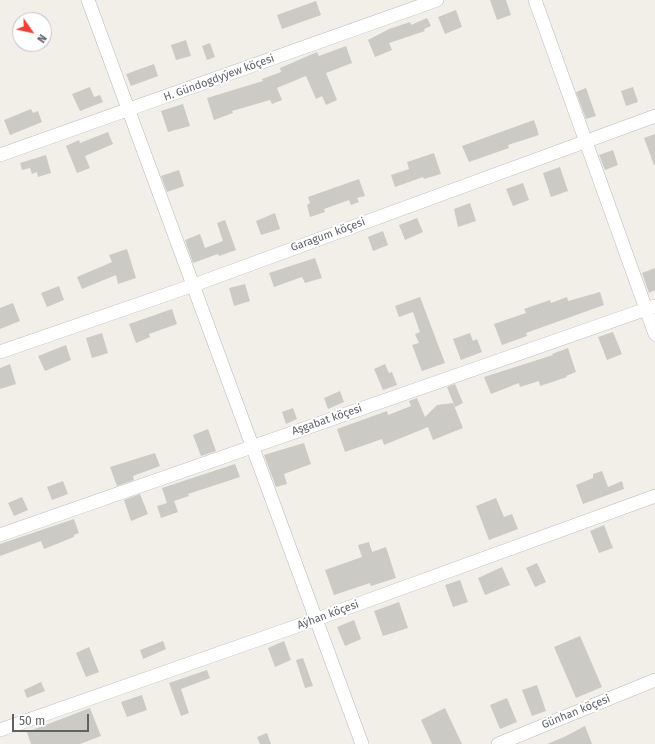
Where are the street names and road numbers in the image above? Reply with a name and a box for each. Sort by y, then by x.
street label: H. Gündogdyýew köçesi [162,52,276,104]
street label: Garagum köçesi [289,215,367,255]
street label: Aşgabat köçesi [290,402,364,438]
street label: Aýhan köçesi [295,598,361,632]
street label: Günhan köçesi [540,692,612,732]

